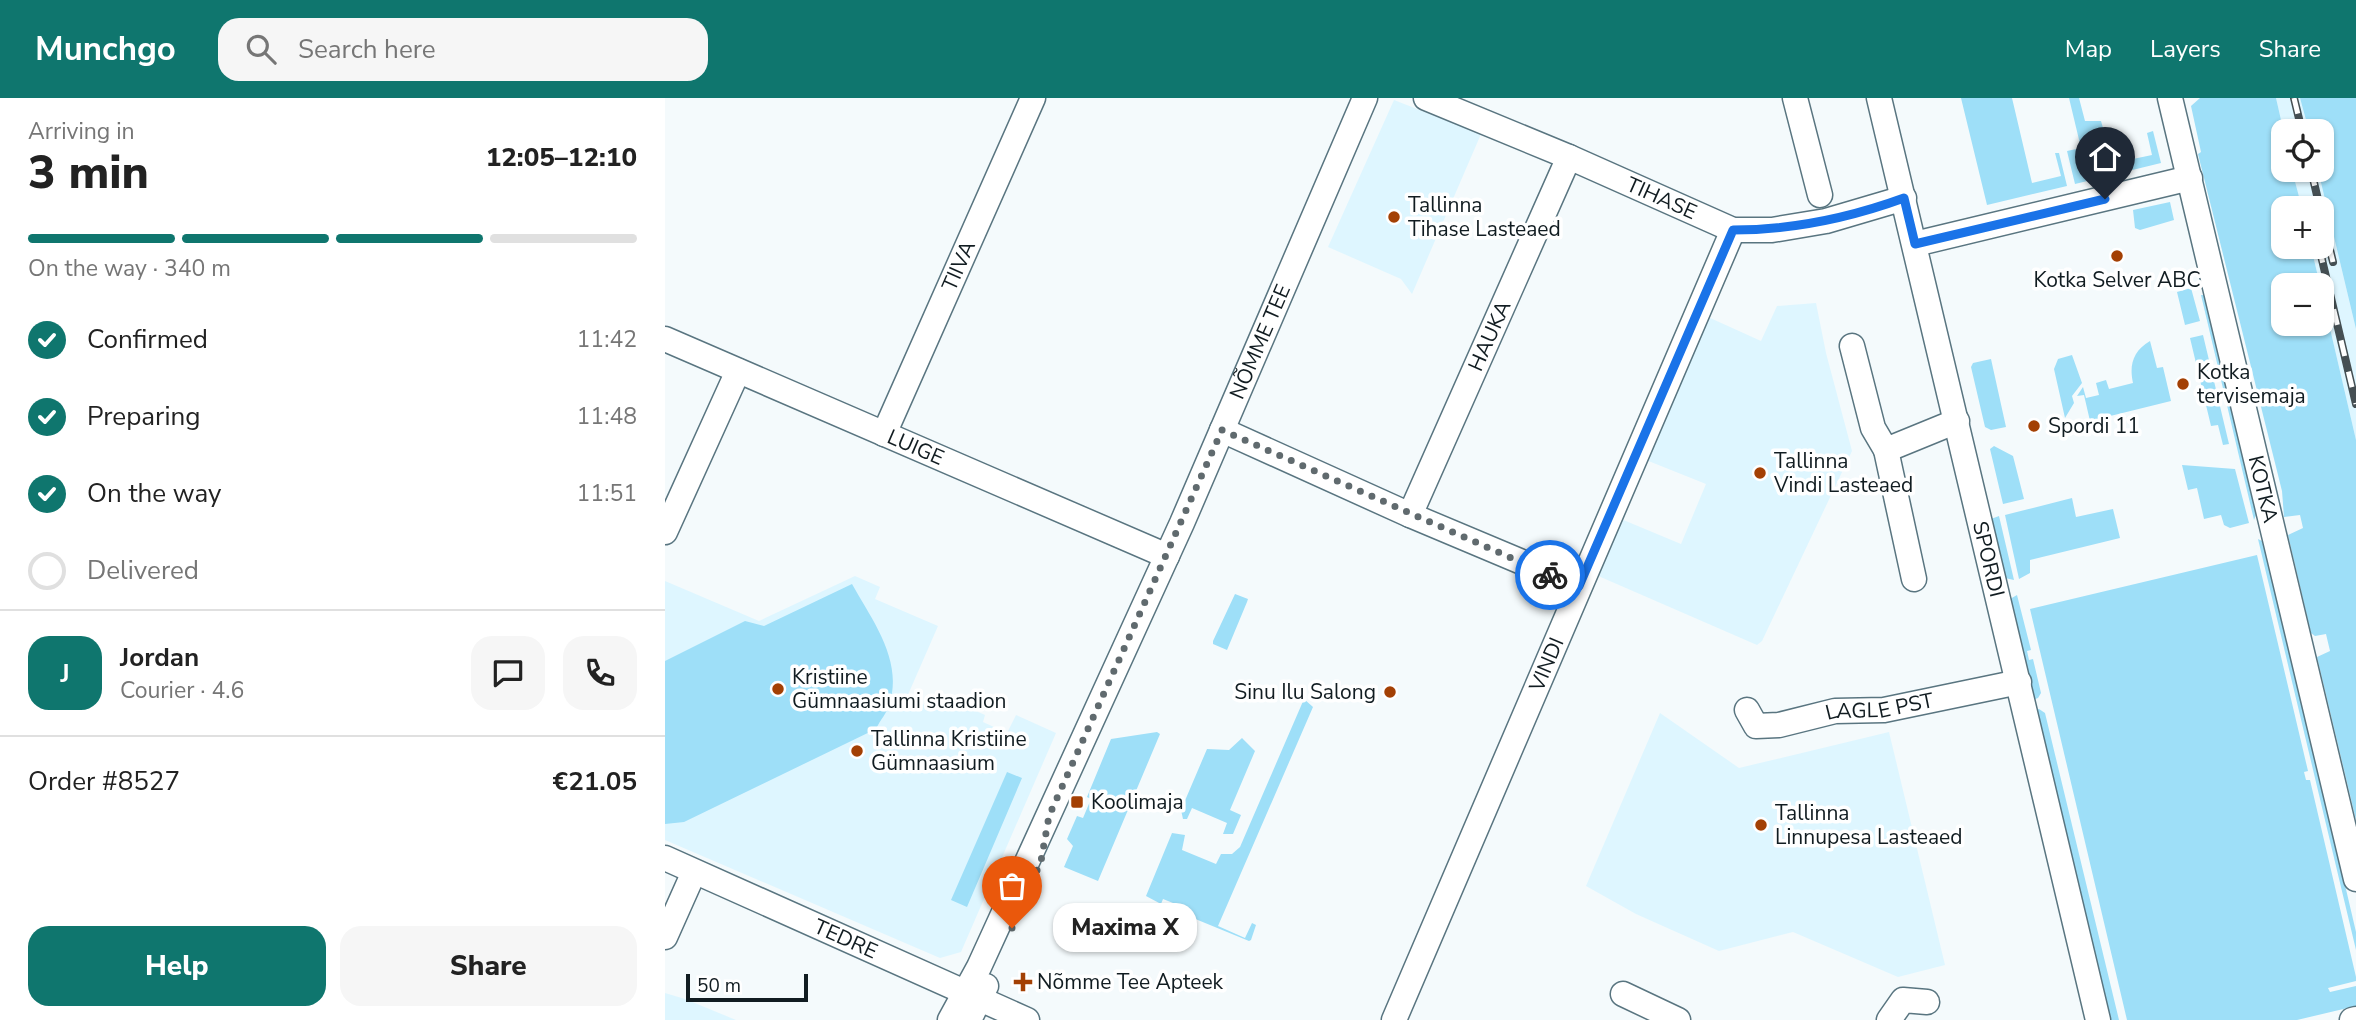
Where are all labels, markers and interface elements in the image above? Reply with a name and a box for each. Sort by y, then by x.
search box [218,18,708,81]
text: Munchgo [35,27,176,72]
icon: search [242,30,280,68]
text: Search here [298,32,436,67]
text: Map [2065,33,2112,65]
text: Layers [2150,33,2221,65]
text: Share [2259,33,2321,65]
text: Arriving in [28,116,135,147]
map controls [2271,119,2334,336]
button: locate [2271,119,2334,182]
pin [2075,127,2135,199]
icon: home [2086,138,2124,176]
text: 12:05–12:10 [486,140,637,175]
text: 3 min [28,141,149,204]
street label: TIHASE [1622,170,1701,226]
place label: Tallinna Tihase Lasteaed [1408,191,1561,243]
button: + [2271,196,2334,259]
marker: Tallinna Tihase Lasteaed [1386,209,1402,225]
street label: TIIVA [935,236,982,295]
marker: Kotka Selver ABC [2109,248,2125,264]
text: On the way · 340 m [28,253,231,284]
place label: Kotka Selver ABC [2033,266,2201,294]
button: − [2271,273,2334,336]
street label: NÕMME TEE [1223,280,1297,403]
street label: HAUKA [1462,296,1517,376]
icon: check [28,321,66,359]
text: Confirmed [87,322,208,357]
text: 11:42 [577,324,637,355]
place label: Kotka tervisemaja [2197,358,2306,410]
marker: Kotka tervisemaja [2175,376,2191,392]
icon: check [28,398,66,436]
text: Preparing [87,399,200,434]
text: 11:48 [577,401,637,432]
place label: Spordi 11 [2048,412,2140,440]
marker: Spordi 11 [2026,418,2042,434]
street label: LUIGE [883,423,948,472]
place label: Tallinna Vindi Lasteaed [1773,447,1913,499]
street label: KOTKA [2242,453,2285,525]
marker: Tallinna Vindi Lasteaed [1752,465,1768,481]
icon: check [28,475,66,513]
text: On the way [87,476,221,511]
text: 11:51 [577,478,637,509]
street label: SPORDI [1966,518,2011,600]
courier [1515,540,1585,610]
text: Delivered [87,553,199,588]
icon: bike [1531,556,1569,594]
street label: VINDI [1522,633,1571,697]
button: chat [471,636,545,710]
button: phone [563,636,637,710]
text: Jordan [120,640,199,675]
text: J [60,656,70,691]
place label: Kristiine Gümnaasiumi staadion [792,663,1007,715]
text: Courier · 4.6 [120,675,244,706]
place label: Sinu Ilu Salong [1234,678,1376,706]
marker: Kristiine Gümnaasiumi staadion [770,681,786,697]
marker: Sinu Ilu Salong [1382,684,1398,700]
street label: LAGLE PST [1822,686,1936,727]
place label: Tallinna Kristiine Gümnaasium [871,725,1027,777]
marker: Tallinna Kristiine Gümnaasium [849,743,865,759]
text: Order #8527 [28,764,180,799]
text: €21.05 [553,764,637,799]
place label: Koolimaja [1091,788,1184,816]
marker: Koolimaja [1069,794,1085,810]
place label: Tallinna Linnupesa Lasteaed [1775,799,1962,851]
marker: Tallinna Linnupesa Lasteaed [1753,817,1769,833]
pin [982,856,1042,928]
icon: bag [993,867,1031,905]
callout: Maxima X [1054,904,1197,952]
street label: TEDRE [810,912,882,965]
text: Maxima X [1071,912,1179,943]
button: Help [28,926,326,1006]
button: Share [340,926,637,1006]
place label: Nõmme Tee Apteek [1037,968,1224,996]
scale bar [686,971,809,1003]
text: 50 m [697,973,741,999]
marker: Nõmme Tee Apteek [1015,974,1031,990]

